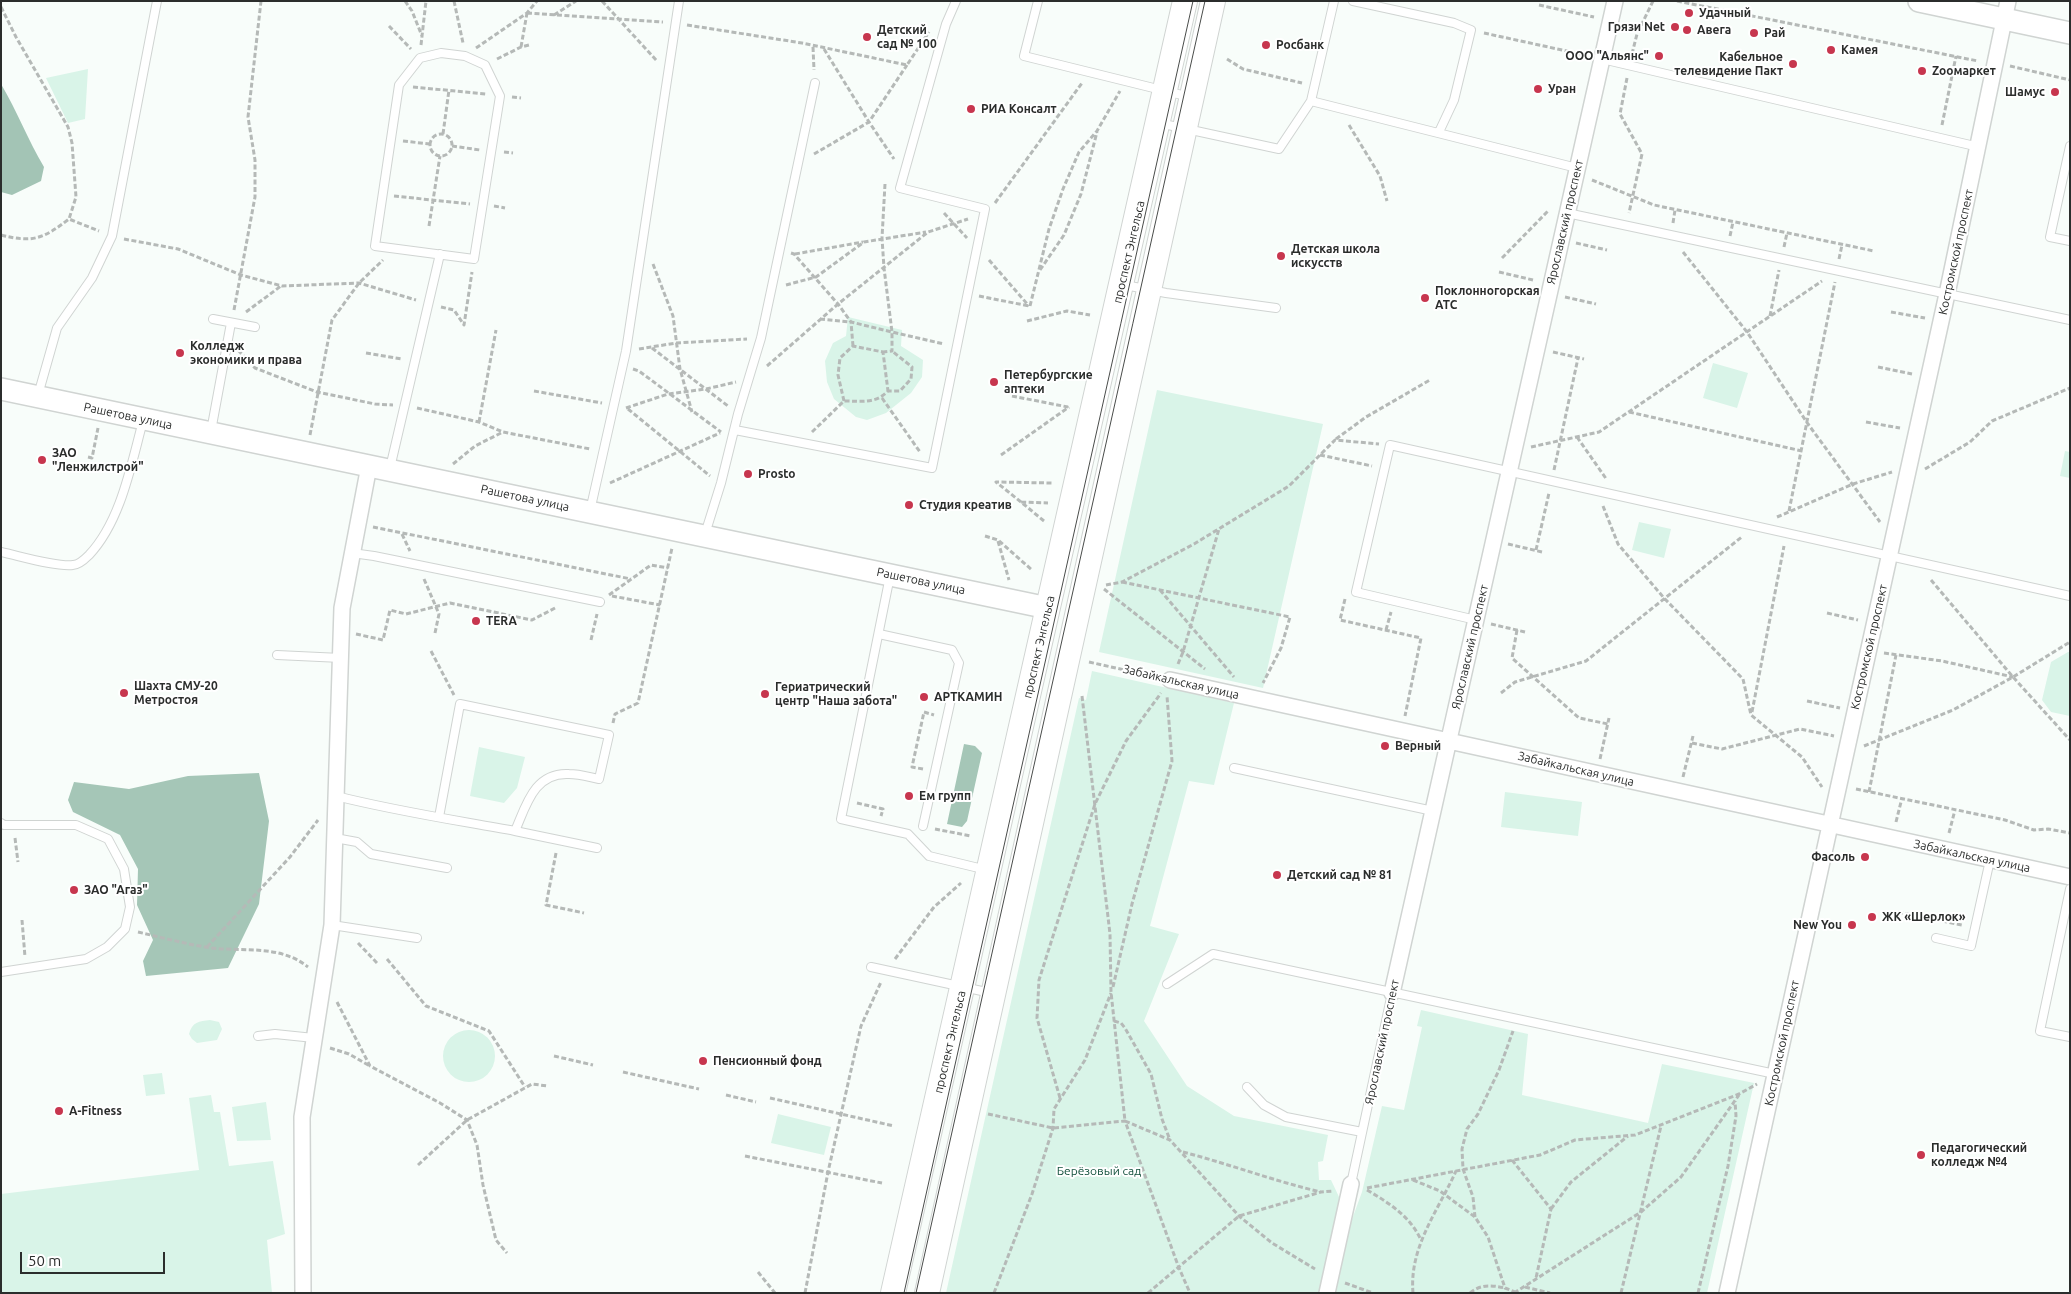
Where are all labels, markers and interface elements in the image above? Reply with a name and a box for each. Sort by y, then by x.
place label: Удачный [1699,6,1751,20]
marker: Удачный [1683,7,1695,19]
place label: Грязи Net [1608,20,1665,34]
marker: Грязи Net [1669,21,1681,33]
place label: Детский сад № 100 [877,23,937,51]
place label: Авега [1697,23,1731,37]
marker: Авега [1681,24,1693,36]
place label: Рай [1764,26,1785,40]
marker: Рай [1748,27,1760,39]
marker: Детский сад № 100 [861,31,873,43]
place label: Росбанк [1276,38,1324,52]
marker: Росбанк [1260,39,1272,51]
place label: Камея [1841,43,1878,57]
marker: Камея [1825,44,1837,56]
place label: ООО "Альянс" [1565,49,1649,63]
marker: ООО "Альянс" [1653,50,1665,62]
place label: Кабельное телевидение Пакт [1674,50,1783,78]
marker: Кабельное телевидение Пакт [1787,58,1799,70]
place label: Zooмаркет [1932,64,1996,78]
marker: Zooмаркет [1916,65,1928,77]
place label: Уран [1548,82,1576,96]
marker: Уран [1532,83,1544,95]
place label: Шамус [2005,85,2045,99]
marker: Шамус [2049,86,2061,98]
place label: РИА Консалт [981,102,1057,116]
marker: РИА Консалт [965,103,977,115]
street label: Ярославский проспект [1544,158,1586,286]
street label: Костромской проспект [1936,188,1976,316]
street label: проспект Энгельса [1110,199,1148,305]
place label: Детская школа искусств [1291,242,1380,270]
marker: Детская школа искусств [1275,250,1287,262]
place label: Поклонногорская АТС [1435,284,1540,312]
marker: Поклонногорская АТС [1419,292,1431,304]
place label: Колледж экономики и права [190,339,302,367]
marker: Колледж экономики и права [174,347,186,359]
place label: Петербургские аптеки [1004,368,1093,396]
marker: Петербургские аптеки [988,376,1000,388]
street label: Рашетова улица [82,400,174,432]
place label: ЗАО "Ленжилстрой" [52,446,144,474]
marker: ЗАО "Ленжилстрой" [36,454,48,466]
place label: Prosto [758,467,796,481]
marker: Prosto [742,468,754,480]
street label: Рашетова улица [479,482,571,514]
place label: Студия креатив [919,498,1012,512]
marker: Студия креатив [903,499,915,511]
street label: Рашетова улица [875,565,967,597]
street label: Ярославский проспект [1449,583,1491,711]
street label: Костромской проспект [1848,583,1890,711]
street label: проспект Энгельса [1020,594,1058,700]
place label: TERA [486,614,517,628]
marker: TERA [470,615,482,627]
street label: Забайкальская улица [1122,662,1240,702]
place label: Шахта СМУ-20 Метростоя [134,679,218,707]
place label: Гериатрический центр "Наша забота" [775,680,897,708]
marker: Шахта СМУ-20 Метростоя [118,687,130,699]
marker: Гериатрический центр "Наша забота" [759,688,771,700]
place label: АРТКАМИН [934,690,1002,704]
marker: АРТКАМИН [918,691,930,703]
place label: Верный [1395,739,1441,753]
marker: Верный [1379,740,1391,752]
street label: Забайкальская улица [1517,749,1635,789]
place label: Ем групп [919,789,971,803]
marker: Ем групп [903,790,915,802]
street label: Забайкальская улица [1912,837,2032,875]
place label: Фасоль [1811,850,1855,864]
marker: Фасоль [1859,851,1871,863]
place label: Детский сад № 81 [1287,868,1393,882]
marker: Детский сад № 81 [1271,869,1283,881]
place label: ЗАО "Агаз" [84,883,148,897]
marker: ЗАО "Агаз" [68,884,80,896]
place label: ЖК «Шерлок» [1882,910,1965,924]
marker: ЖК «Шерлок» [1866,911,1878,923]
place label: New You [1793,918,1842,932]
marker: New You [1846,919,1858,931]
street label: Ярославский проспект [1362,978,1402,1106]
street label: Костромской проспект [1762,979,1802,1107]
street label: проспект Энгельса [931,989,969,1095]
place label: Пенсионный фонд [713,1054,822,1068]
marker: Пенсионный фонд [697,1055,709,1067]
place label: A-Fitness [69,1104,122,1118]
marker: A-Fitness [53,1105,65,1117]
place label: Педагогический колледж №4 [1931,1141,2027,1169]
marker: Педагогический колледж №4 [1915,1149,1927,1161]
park label: Берёзовый сад [1057,1164,1141,1178]
scale bar [22,1242,168,1274]
text: 50 m [28,1252,61,1269]

